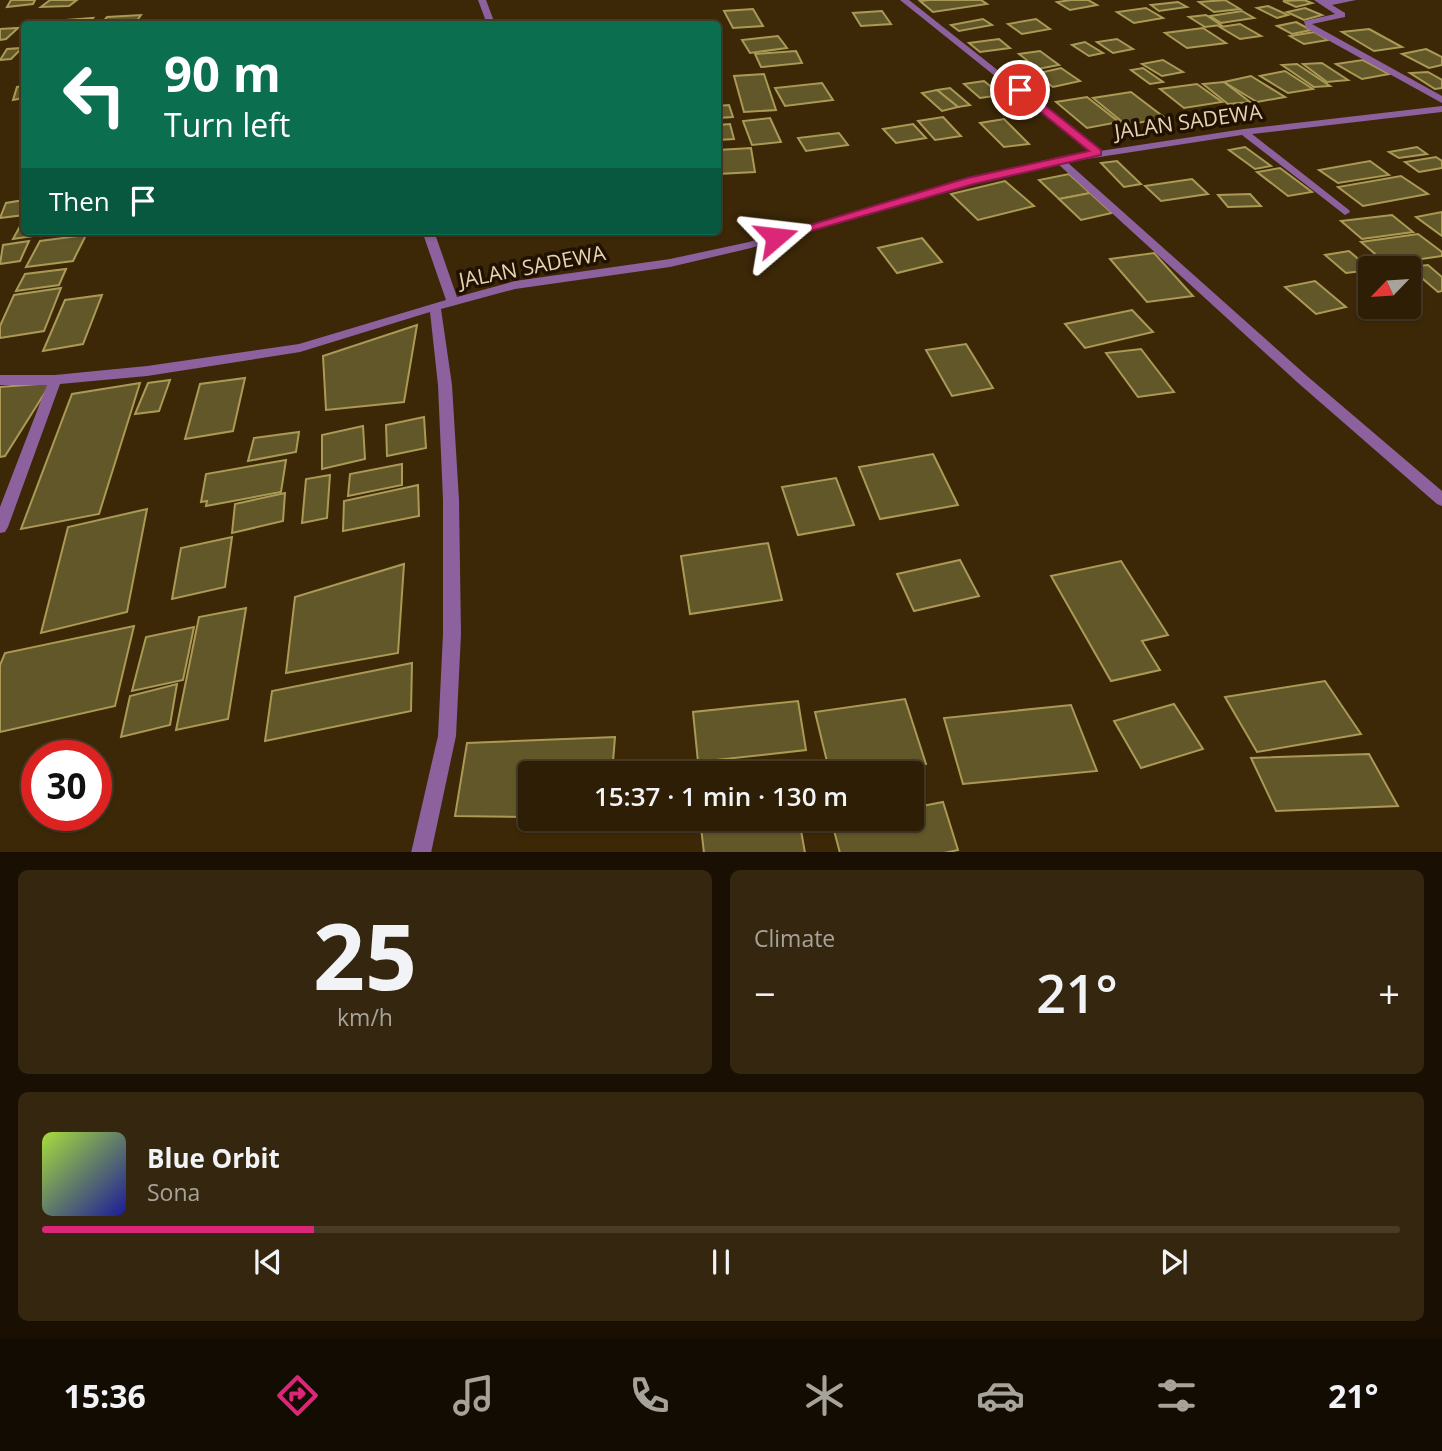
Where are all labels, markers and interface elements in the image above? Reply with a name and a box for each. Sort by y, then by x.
text: 90 m [164,40,281,106]
icon: left [49,49,140,140]
pin [990,60,1050,120]
icon: arrive [1001,71,1039,109]
street label: JALAN SADEWA [1110,97,1264,145]
text: Turn left [164,103,290,146]
icon: arrive [124,182,162,220]
text: Then [49,183,110,219]
position arrow [739,200,813,274]
street label: JALAN SADEWA [454,238,608,294]
north arrow [1358,256,1421,318]
map controls [1358,256,1421,319]
speed limit sign: 30 [21,740,112,831]
text: 15:37 · 1 min · 130 m [594,778,848,814]
text: 25 [313,893,417,1017]
text: Climate [754,922,835,954]
text: 21° [1036,957,1118,1028]
text: − [754,967,776,1019]
text: + [1378,967,1400,1019]
text: km/h [337,1001,393,1033]
text: Blue Orbit [147,1140,280,1176]
text: Sona [147,1176,200,1208]
icon: previous [249,1243,287,1281]
icon: pause [702,1243,740,1281]
icon: next [1155,1243,1193,1281]
icon: directions [273,1371,322,1420]
icon: music [449,1371,498,1420]
icon: phone [625,1371,674,1420]
icon: climate [800,1371,849,1420]
icon: car [976,1371,1025,1420]
icon: filters [1152,1371,1201,1420]
text: 15:36 [63,1374,146,1417]
text: 21° [1328,1374,1379,1417]

